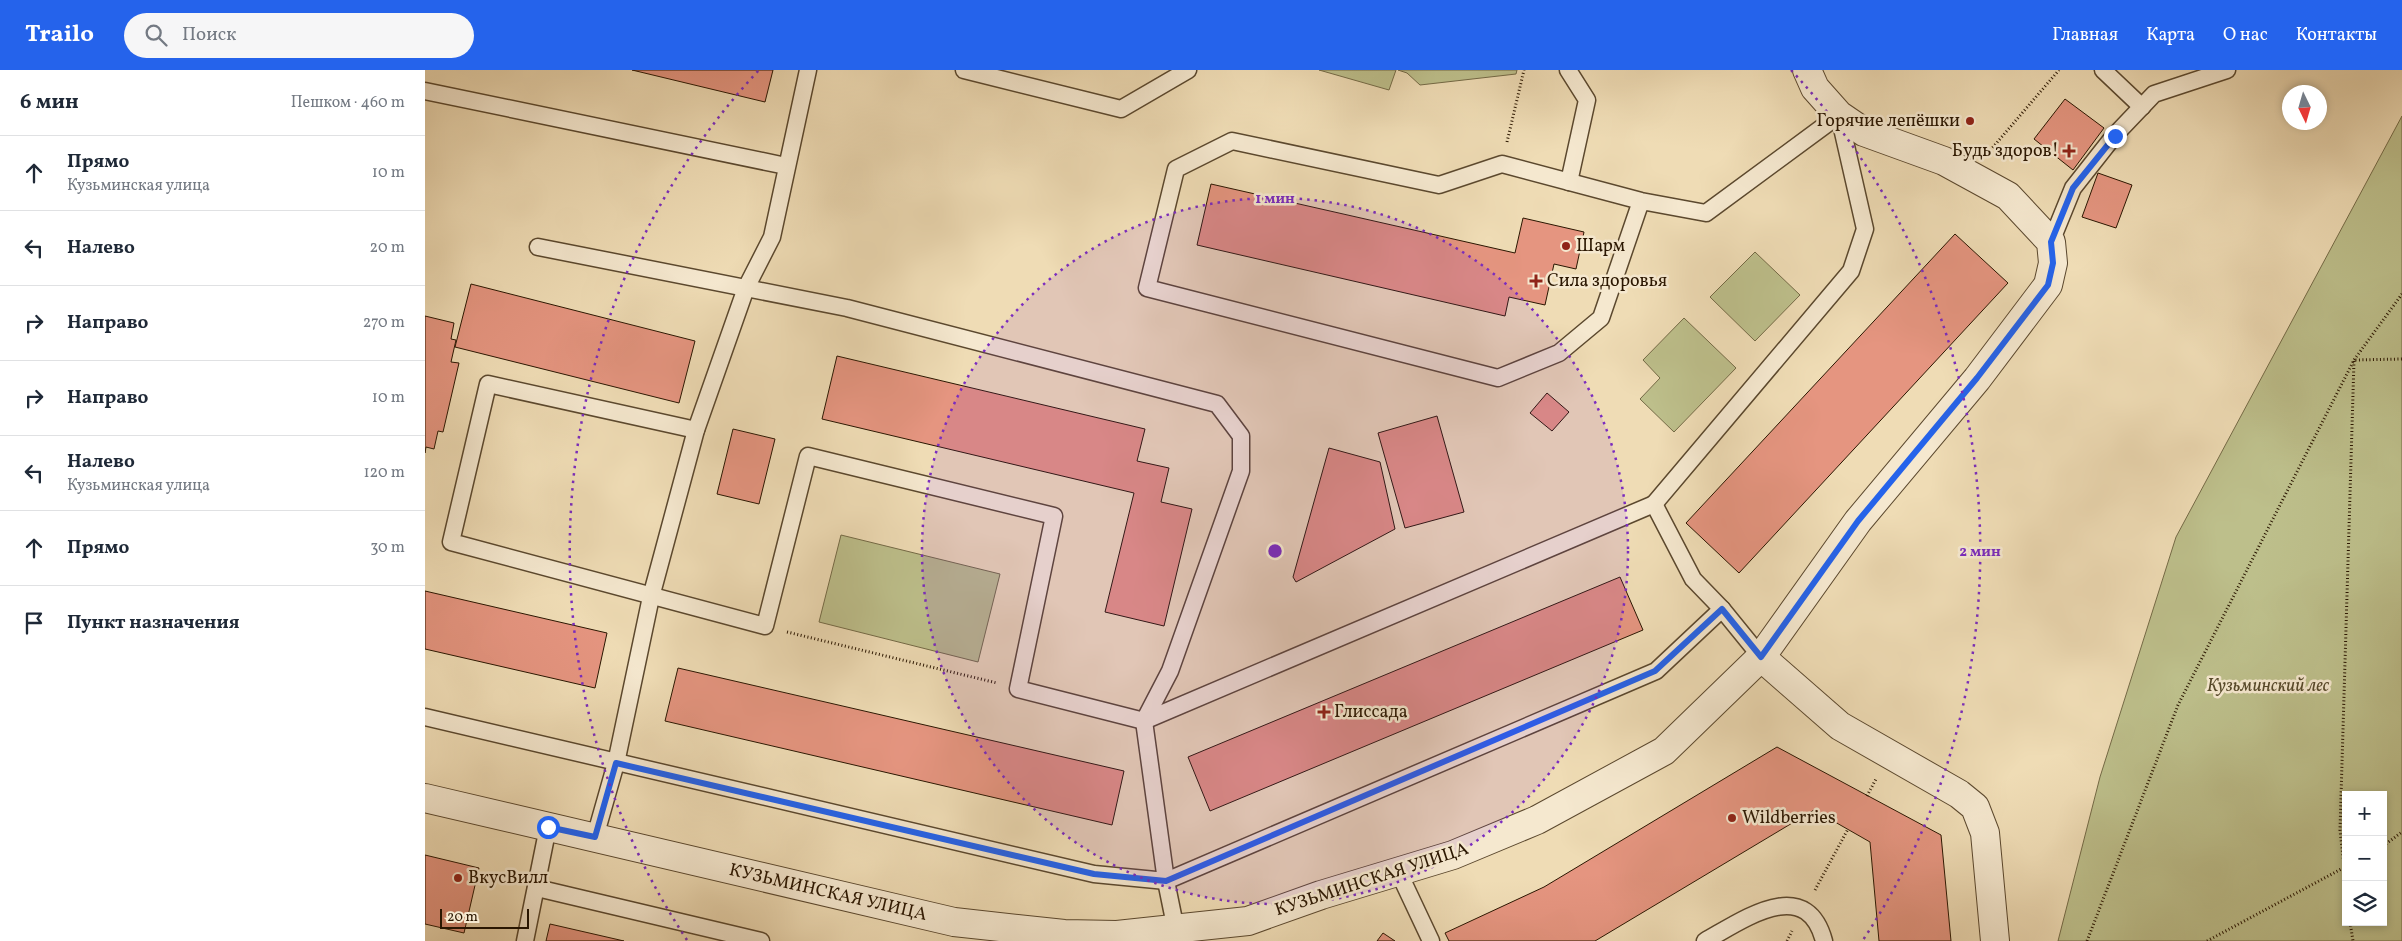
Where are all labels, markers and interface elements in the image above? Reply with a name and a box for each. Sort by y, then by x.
search box [124,13,474,58]
text: Trailo [25,18,94,52]
icon: search [142,21,170,49]
text: Поиск [182,22,236,48]
text: Главная [2052,23,2118,48]
text: Карта [2146,23,2195,48]
text: О нас [2223,23,2268,48]
text: Контакты [2296,23,2377,48]
north arrow [2282,85,2327,130]
text: 6 мин [20,88,79,117]
text: Пешком · 460 m [291,92,405,114]
place label: Горячие лепёшки [1816,109,1960,134]
marker: Горячие лепёшки [1964,115,1976,127]
route end [2104,125,2127,148]
place label: Будь здоров! [1952,139,2059,164]
marker: Будь здоров! [2063,145,2075,157]
text: Прямо [67,149,129,175]
icon: ahead [20,159,48,187]
text: 10 m [372,162,405,184]
text: Кузьминская улица [67,175,210,197]
text: 1 мин [1255,189,1295,210]
icon: left [20,234,48,262]
place label: Шарм [1576,234,1625,259]
text: Налево [67,235,135,261]
text: 20 m [370,237,405,259]
marker: Шарм [1560,240,1572,252]
place label: Сила здоровья [1547,269,1667,294]
marker: Сила здоровья [1529,274,1543,288]
icon: right [20,309,48,337]
text: Направо [67,310,149,336]
text: 270 m [363,312,405,334]
icon: right [20,384,48,412]
text: Направо [67,385,149,411]
text: 10 m [372,387,405,409]
text: Налево [67,449,135,475]
icon: left [20,459,48,487]
text: 120 m [363,462,405,484]
text: Кузьминская улица [67,475,210,497]
icon: ahead [20,534,48,562]
text: Прямо [67,535,129,561]
text: 30 m [370,537,405,559]
centre of rings [1266,542,1284,560]
text: 2 мин [1959,542,2001,563]
icon: arrive [20,609,48,637]
text: Пункт назначения [67,610,240,636]
park label: Кузьминский лес [2207,674,2330,699]
place label: Глиссада [1334,700,1408,725]
marker: Глиссада [1318,706,1330,718]
map controls [2342,791,2387,926]
button: + [2342,791,2387,836]
place label: Wildberries [1742,806,1836,831]
marker: Wildberries [1726,812,1738,824]
route start [537,816,560,839]
button: − [2342,836,2387,881]
street label: КУЗЬМИНСКАЯ УЛИЦА [1272,837,1472,923]
street label: КУЗЬМИНСКАЯ УЛИЦА [727,858,930,928]
place label: ВкусВилл [468,866,548,891]
marker: ВкусВилл [452,872,464,884]
button: layers [2342,881,2387,926]
scale bar [440,906,529,929]
text: 20 m [447,908,478,927]

